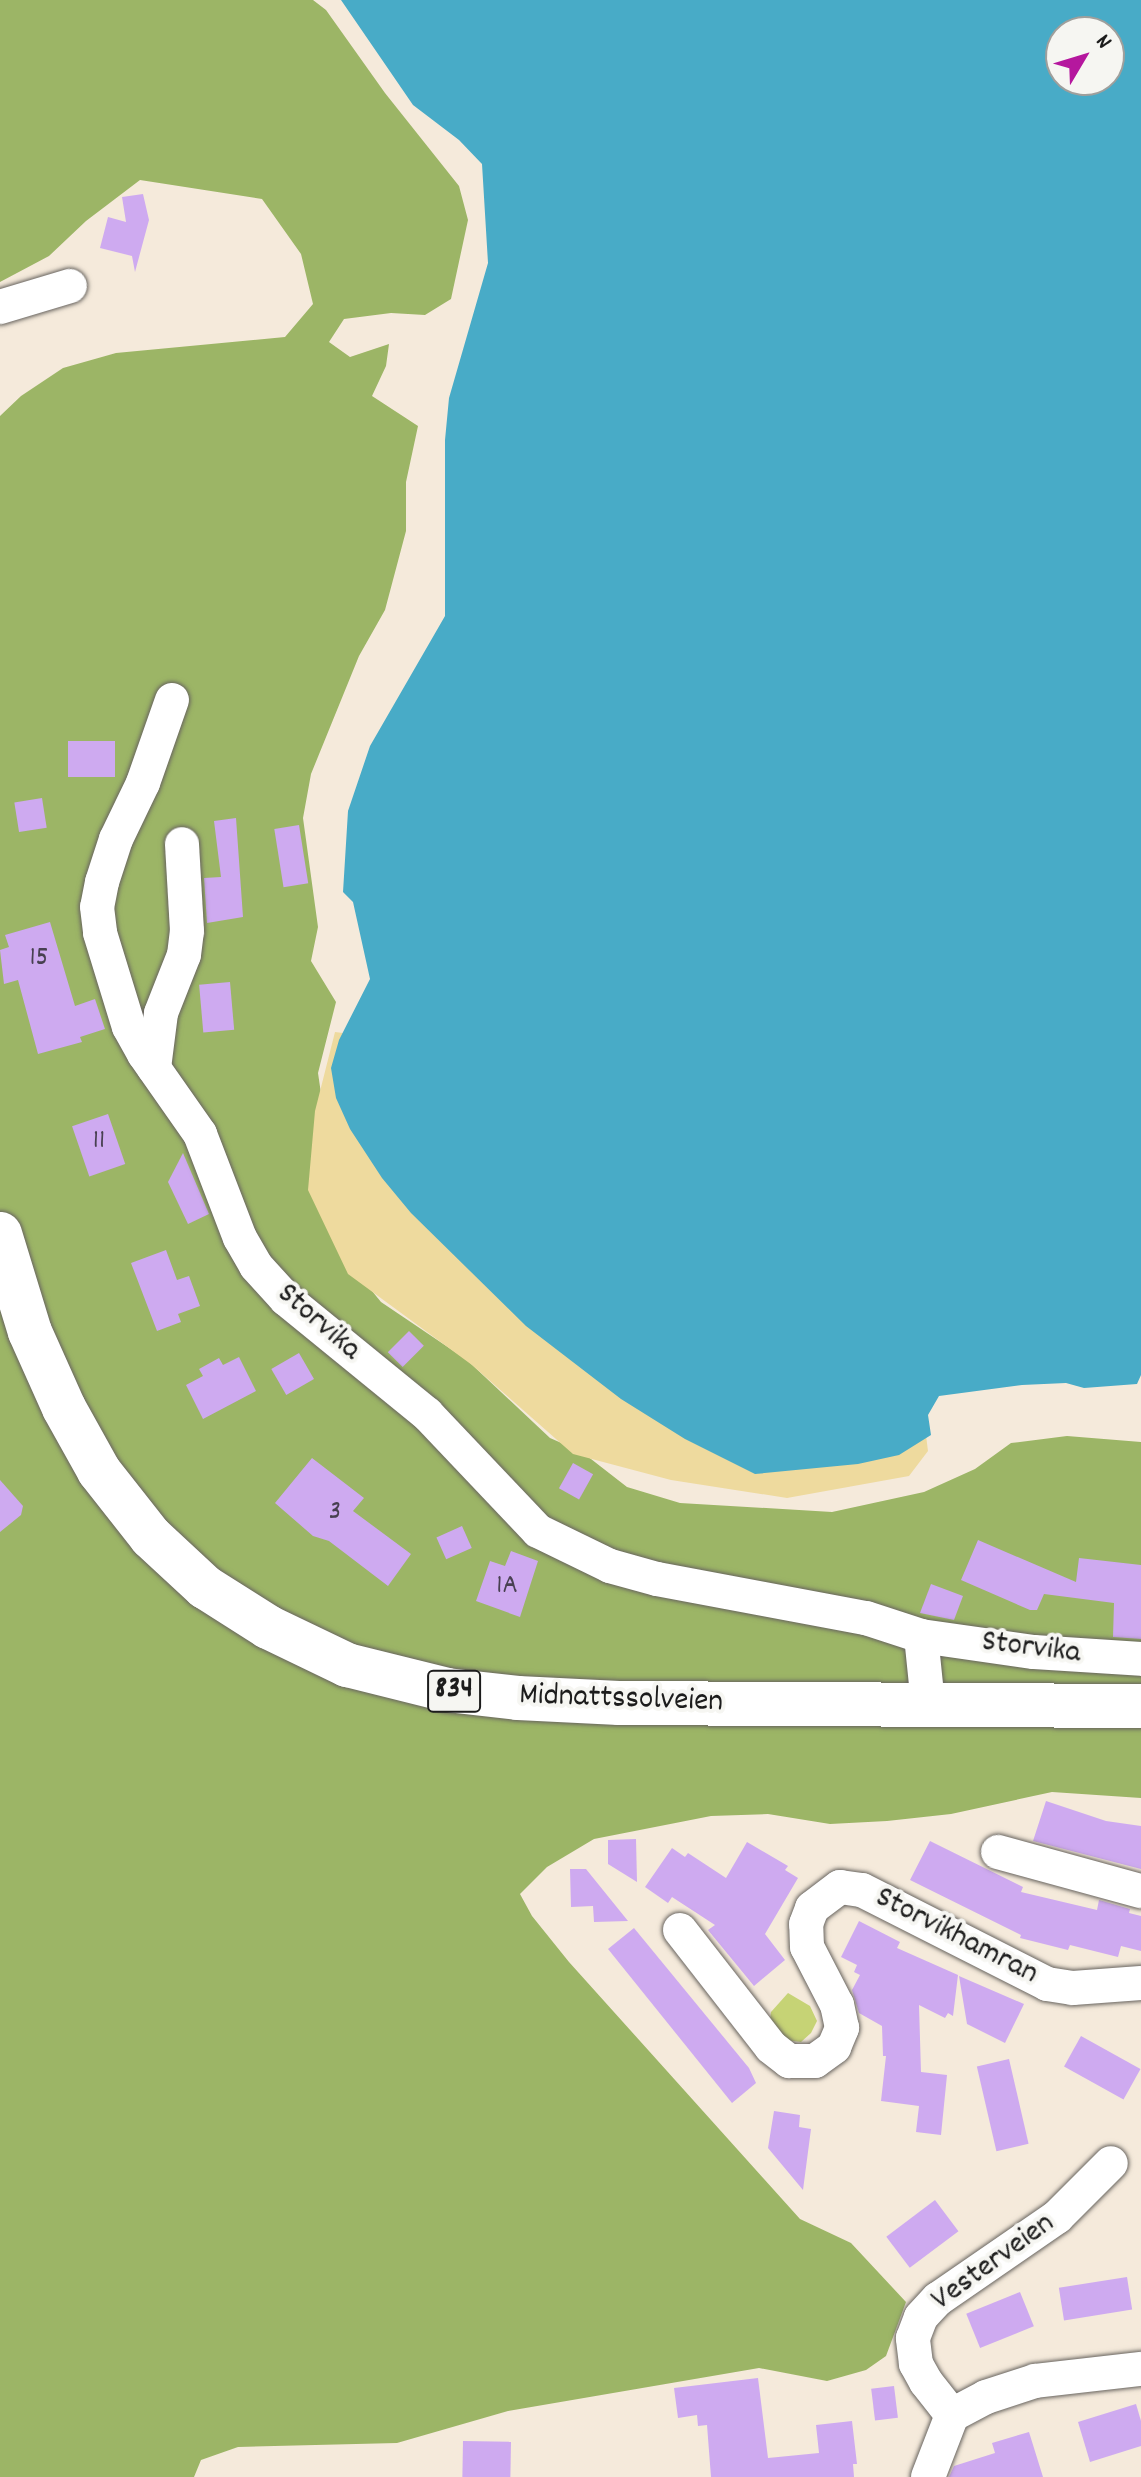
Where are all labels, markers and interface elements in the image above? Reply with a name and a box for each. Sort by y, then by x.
north arrow [1045,16,1125,96]
text: N [1087,28,1118,56]
house number: 15 [29,942,49,976]
house number: 11 [93,1125,105,1159]
street label: Storvika [268,1276,368,1370]
house number: 3 [329,1496,341,1530]
house number: 1A [496,1570,518,1604]
street label: Storvika [979,1624,1083,1674]
road number: 834 [426,1665,482,1717]
street label: Midnattssolveien [518,1677,724,1723]
street label: Storvikhamran [868,1880,1044,1994]
street label: Vesterveien [925,2205,1063,2321]

